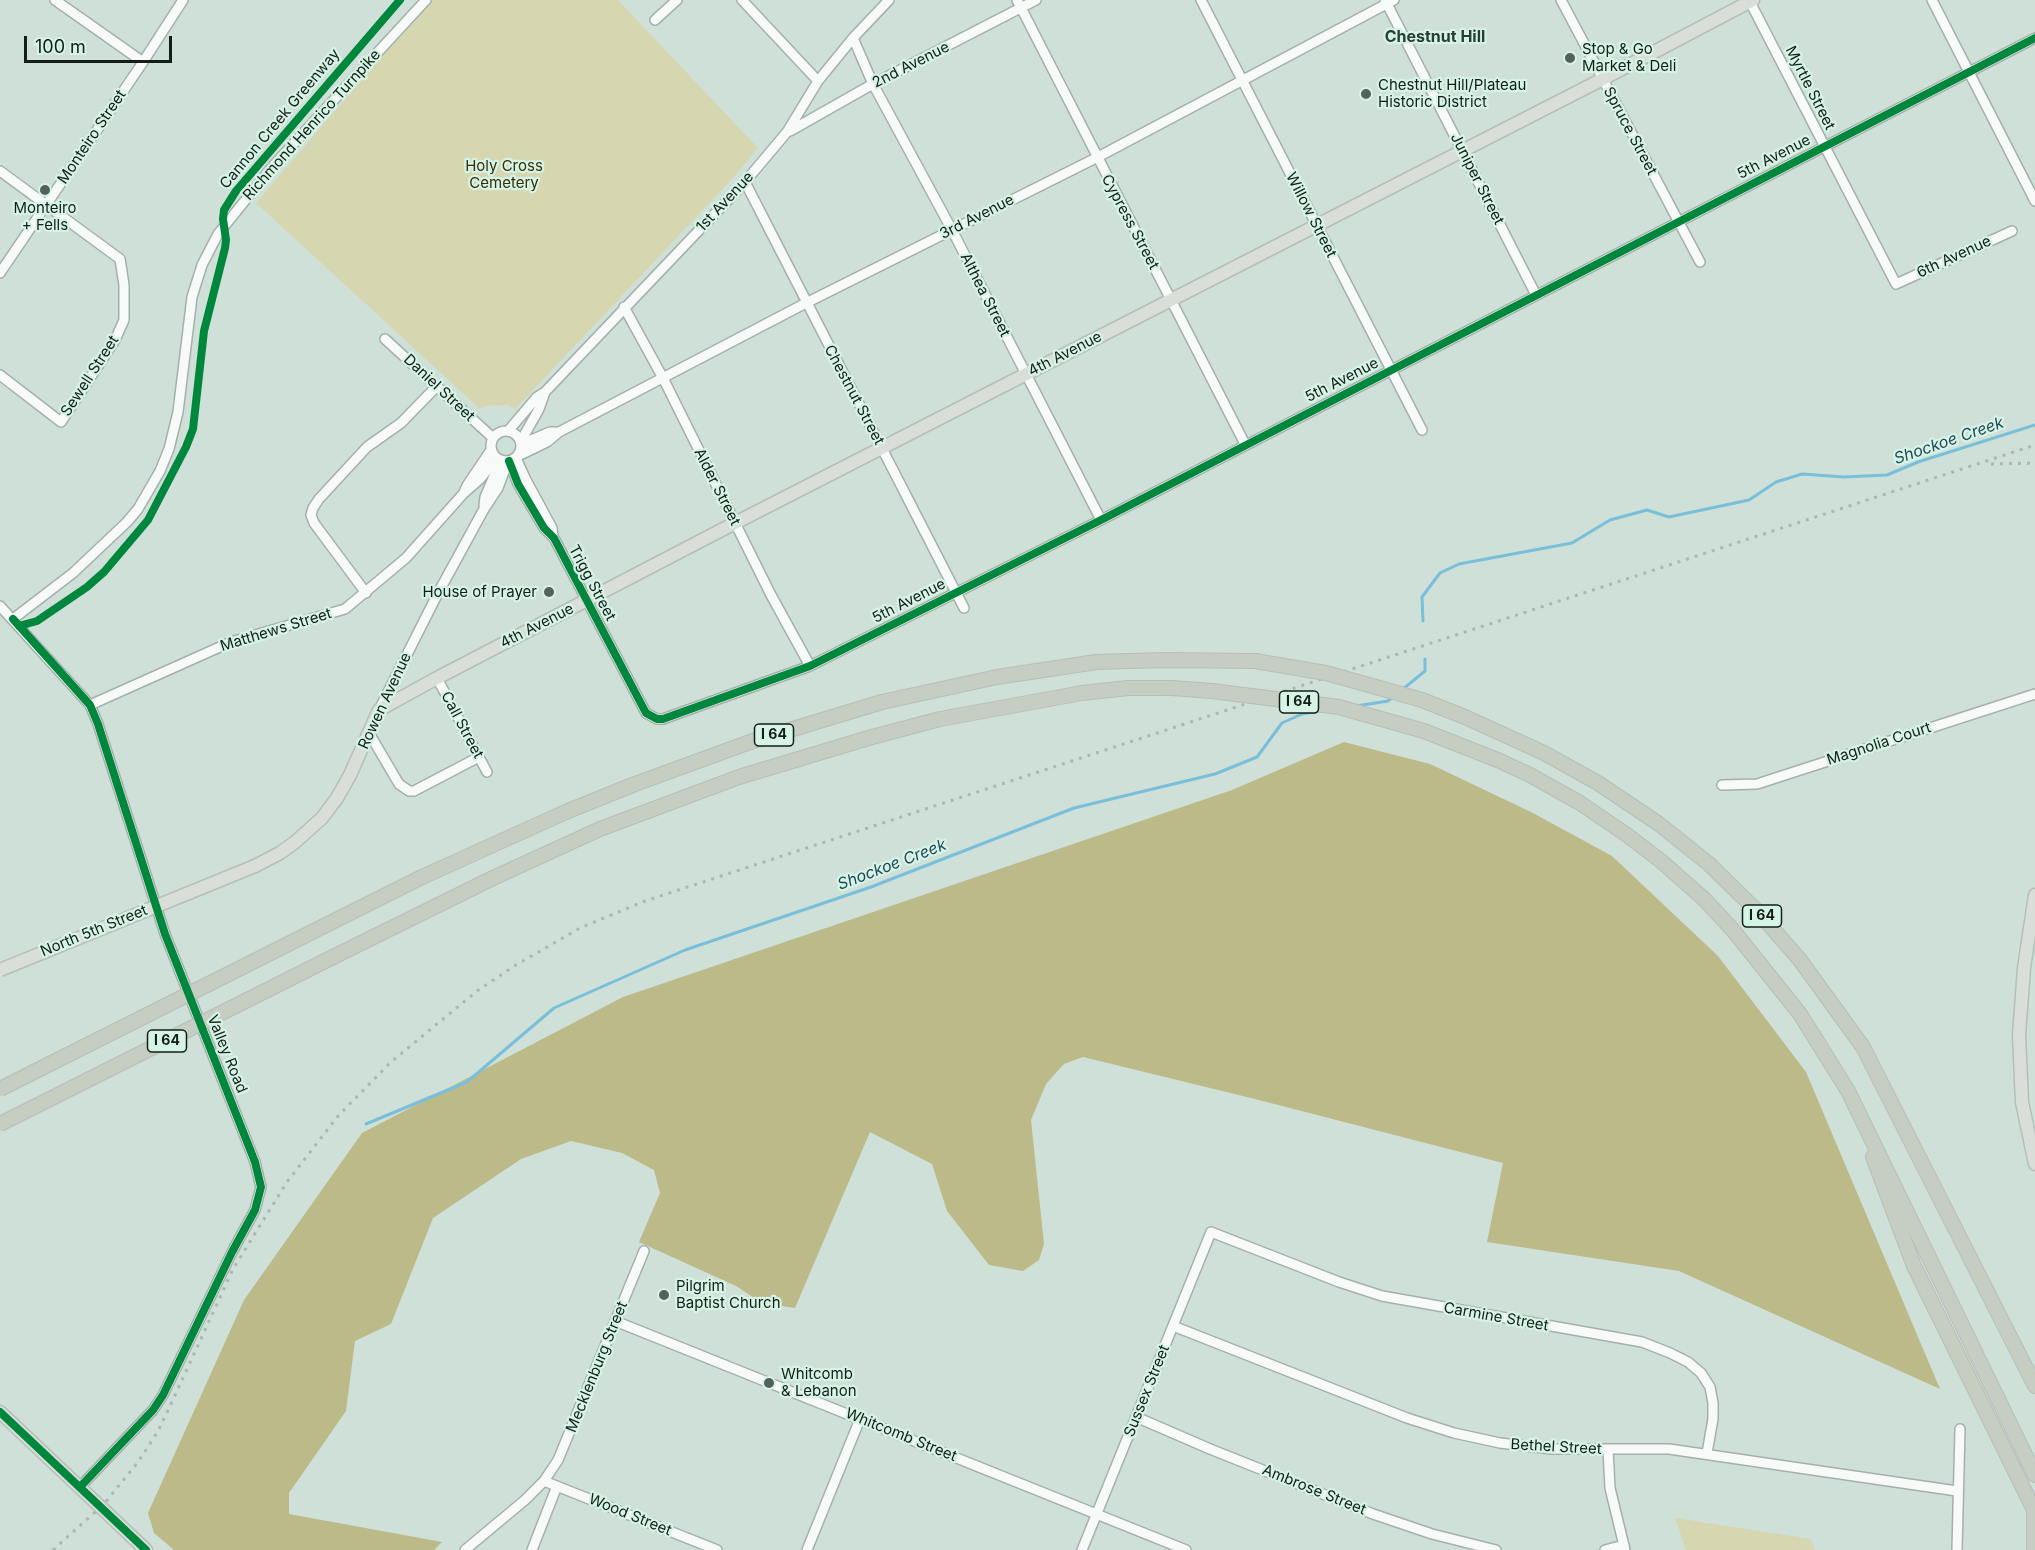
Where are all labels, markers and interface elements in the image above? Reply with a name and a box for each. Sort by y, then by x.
scale bar [27,24,176,62]
district label: Chestnut Hill [1385,27,1485,47]
text: 100 m [35,36,86,57]
street label: 2nd Avenue [869,38,953,92]
place label: Stop & Go Market & Deli [1582,40,1676,75]
street label: Myrtle Street [1781,43,1839,133]
street label: Cannon Creek Greenway [216,45,344,193]
street label: Richmond Henrico Turnpike [239,46,385,204]
marker: Stop & Go Market & Deli [1563,51,1577,65]
place label: Chestnut Hill/Plateau Historic District [1378,76,1526,111]
street label: Spruce Street [1599,84,1661,178]
street label: Monteiro Street [54,87,130,187]
marker: Chestnut Hill/Plateau Historic District [1359,87,1373,101]
street label: Juniper Street [1446,130,1508,228]
street label: 5th Avenue [1734,131,1814,183]
park label: Holy Cross Cemetery [465,157,543,192]
street label: 1st Avenue [693,168,757,236]
street label: Willow Street [1282,169,1340,261]
street label: Cypress Street [1097,171,1163,273]
marker: Monteiro + Fells [38,183,52,197]
street label: 3rd Avenue [937,191,1017,243]
place label: Monteiro + Fells [14,199,76,234]
street label: 6th Avenue [1914,232,1994,282]
street label: Althea Street [956,250,1014,340]
street label: 4th Avenue [1025,328,1105,380]
street label: Sewell Street [57,332,123,420]
street label: Chestnut Street [820,342,888,448]
street label: Daniel Street [400,351,478,425]
street label: 5th Avenue [1302,354,1382,406]
water label: Shockoe Creek [1892,413,2006,469]
street label: Alder Street [690,445,744,529]
street label: Trigg Street [565,542,619,624]
street label: 5th Avenue [869,575,949,627]
place label: House of Prayer [422,583,537,601]
marker: House of Prayer [542,585,556,599]
street label: 4th Avenue [497,600,577,652]
street label: Matthews Street [218,605,334,655]
street label: Rowen Avenue [355,650,415,752]
street label: Call Street [437,688,487,762]
road number: I 64 [1280,691,1318,713]
street label: Magnolia Court [1825,719,1933,769]
road number: I 64 [754,724,794,746]
water label: Shockoe Creek [835,835,949,895]
street label: North 5th Street [38,901,150,961]
road number: I 64 [1742,905,1782,927]
street label: Valley Road [203,1012,251,1096]
road number: I 64 [148,1030,186,1052]
place label: Pilgrim Baptist Church [676,1277,781,1312]
marker: Pilgrim Baptist Church [657,1288,671,1302]
street label: Mecklenburg Street [563,1299,631,1435]
street label: Carmine Street [1442,1299,1550,1335]
street label: Sussex Street [1120,1342,1174,1440]
place label: Whitcomb & Lebanon [781,1365,857,1400]
marker: Whitcomb & Lebanon [762,1376,776,1390]
street label: Whitcomb Street [843,1404,959,1466]
street label: Bethel Street [1510,1436,1602,1458]
street label: Ambrose Street [1260,1461,1368,1519]
street label: Wood Street [586,1490,674,1540]

